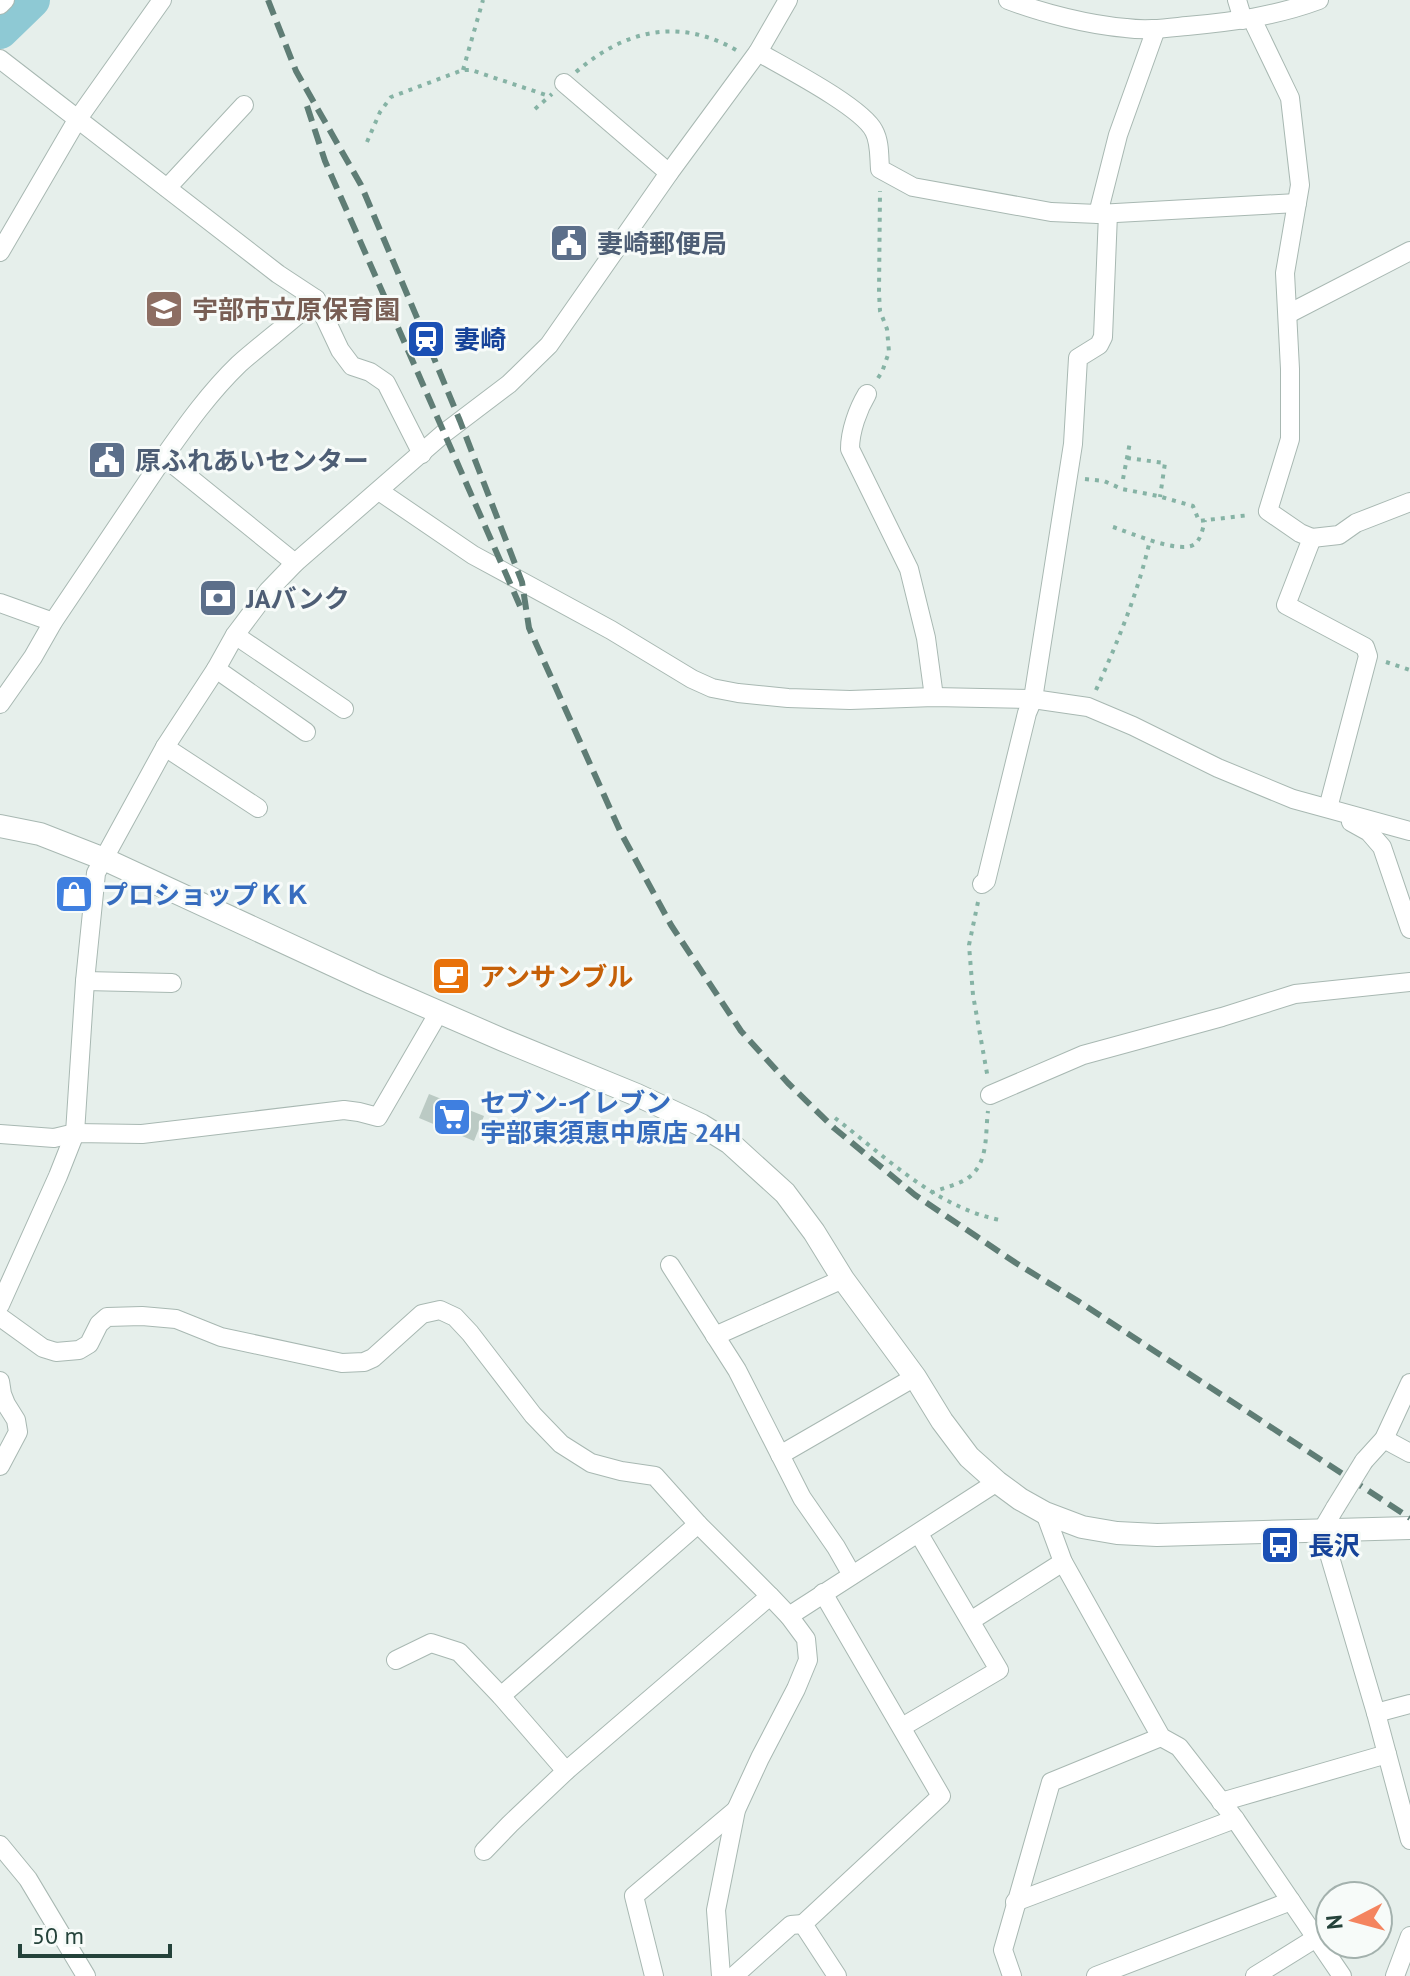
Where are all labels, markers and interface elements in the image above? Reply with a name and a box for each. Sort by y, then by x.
public building icon: 妻崎郵便局 [548,222,590,264]
place label: 妻崎郵便局 [597,227,727,260]
school or university icon: 宇部市立原保育園 [143,288,185,330]
place label: 宇部市立原保育園 [192,293,400,326]
station icon: 妻崎 [405,318,447,360]
place label: 妻崎 [454,323,506,356]
public building icon: 原ふれあいセンター [86,439,128,481]
place label: 原ふれあいセンター [135,444,369,477]
bank icon: JAバンク [197,577,239,619]
place label: JAバンク [245,582,350,615]
shop icon: プロショップＫＫ [53,873,95,915]
place label: プロショップＫＫ [102,878,310,911]
cafe icon: アンサンブル [430,955,472,997]
place label: アンサンブル [479,960,633,993]
place label: セブン-イレブン 宇部東須恵中原店 24H [480,1086,741,1149]
supermarket icon: セブン-イレブン 宇部東須恵中原店 24H [431,1096,473,1138]
bus stop icon: 長沢 [1259,1524,1301,1566]
place label: 長沢 [1308,1529,1360,1562]
north arrow [1314,1880,1394,1960]
scale bar [20,1908,170,1958]
text: N [1319,1913,1349,1931]
text: 50 m [32,1920,84,1951]

